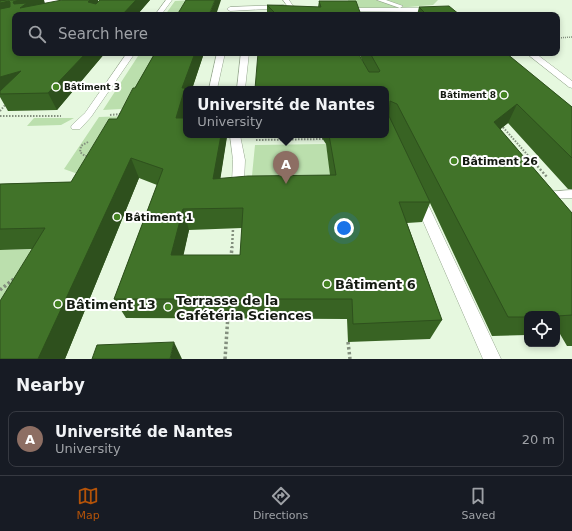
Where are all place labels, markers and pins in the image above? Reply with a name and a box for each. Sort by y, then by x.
marker: Bâtiment 3 [51,82,61,92]
place label: Bâtiment 3 [64,82,120,92]
place label: Bâtiment 8 [440,90,496,100]
marker: Bâtiment 8 [499,90,509,100]
pin: A [273,151,299,184]
place label: Bâtiment 26 [462,155,538,168]
marker: Bâtiment 26 [449,156,459,166]
place label: Bâtiment 1 [125,211,193,224]
marker: Bâtiment 1 [112,212,122,222]
place label: Bâtiment 6 [335,277,416,292]
marker: Bâtiment 6 [322,279,332,289]
place label: Terrasse de la Cafétéria Sciences [176,293,312,323]
place label: Bâtiment 13 [66,297,156,312]
marker: Bâtiment 13 [53,299,63,309]
marker: Terrasse de la Cafétéria Sciences [163,302,173,312]

